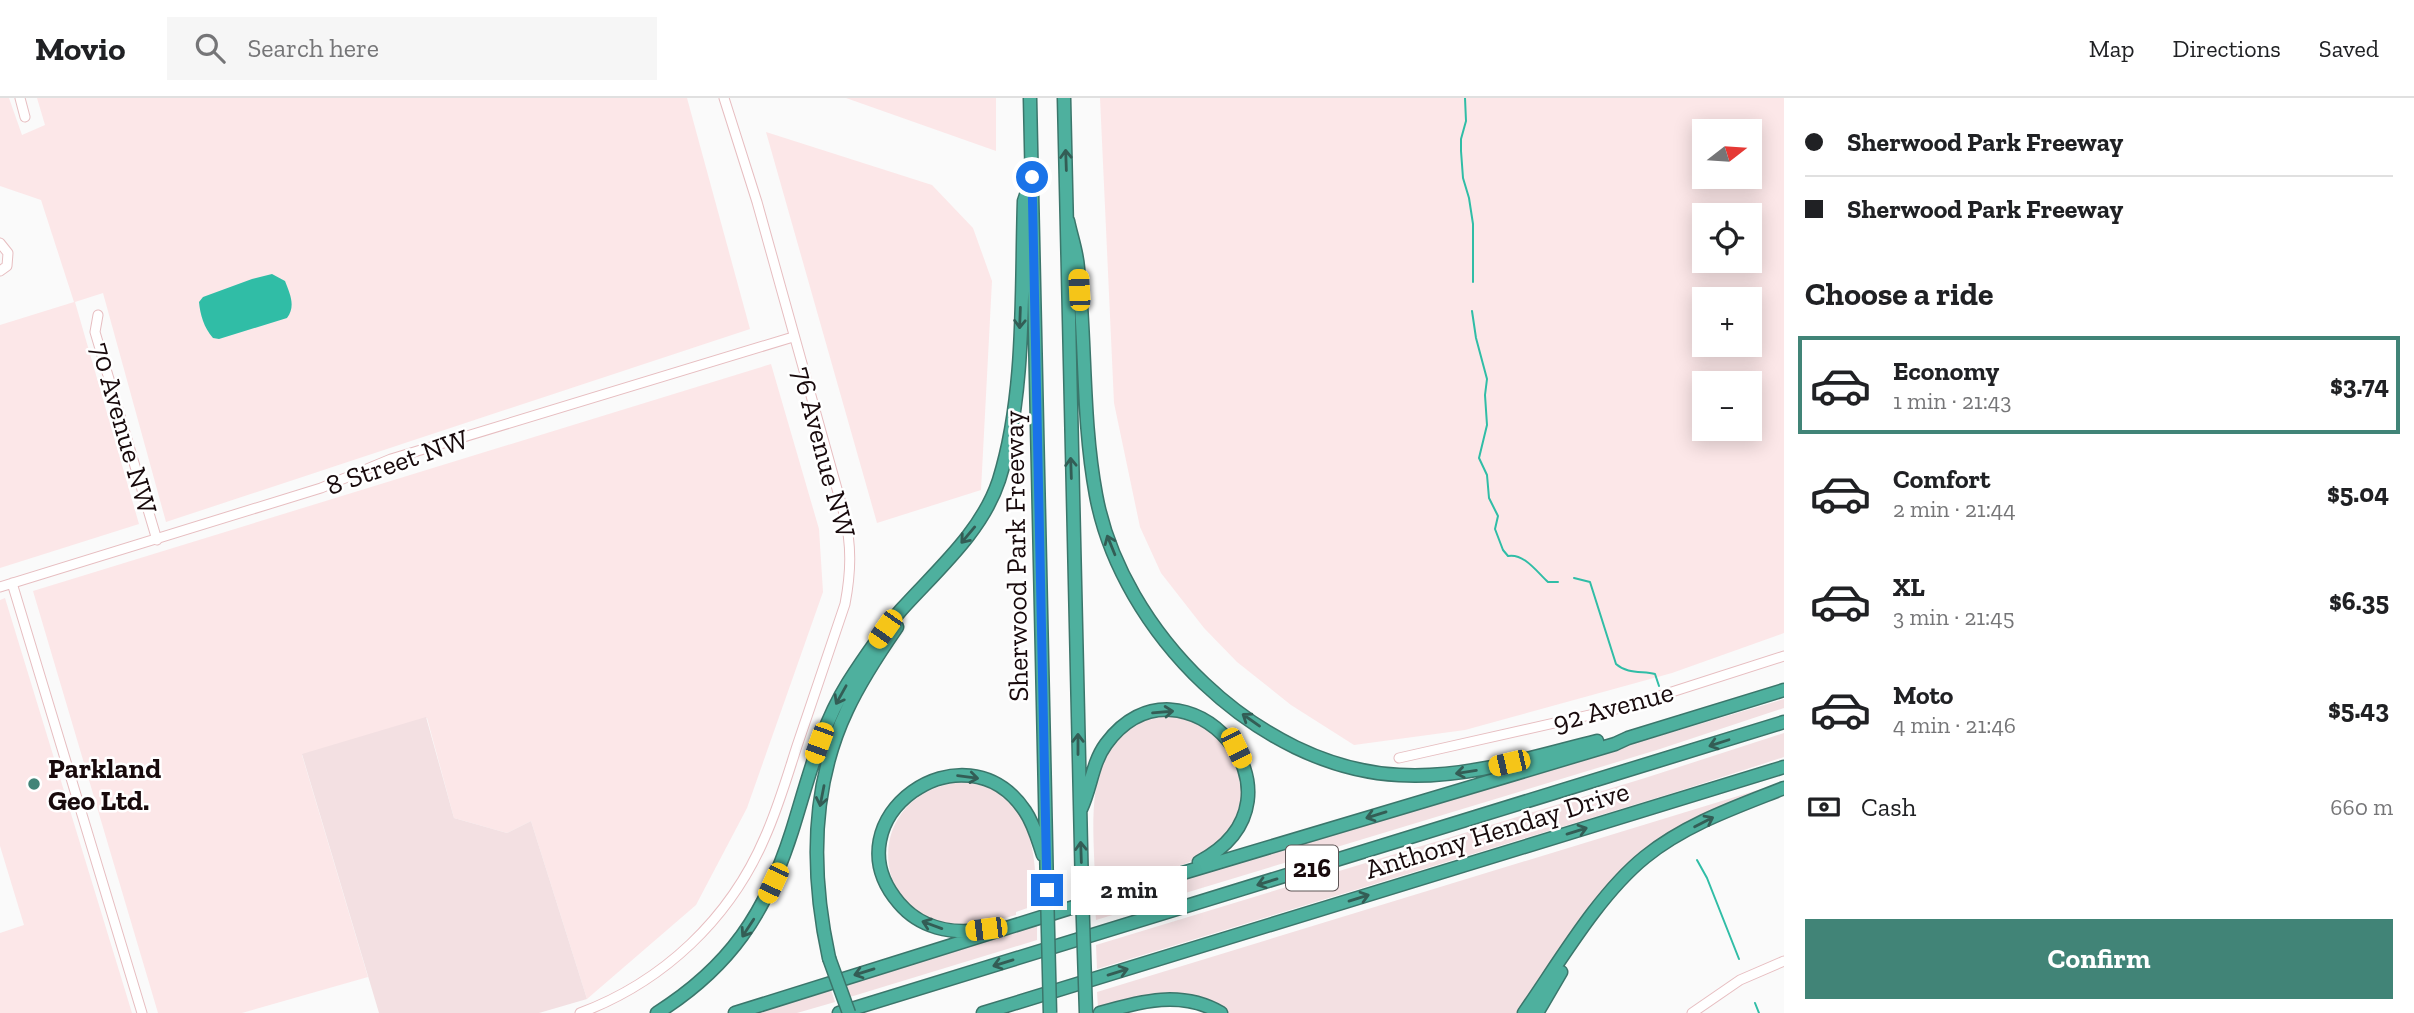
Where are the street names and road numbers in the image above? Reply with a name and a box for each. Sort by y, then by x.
street label: 70 Avenue NW [84,339,164,518]
street label: 76 Avenue NW [785,363,863,542]
street label: Sherwood Park Freeway [997,409,1035,702]
street label: 8 Street NW [321,422,473,502]
street label: 92 Avenue [1549,675,1677,739]
street label: Anthony Henday Drive [1361,774,1633,886]
road number: 216 [1286,846,1338,890]

